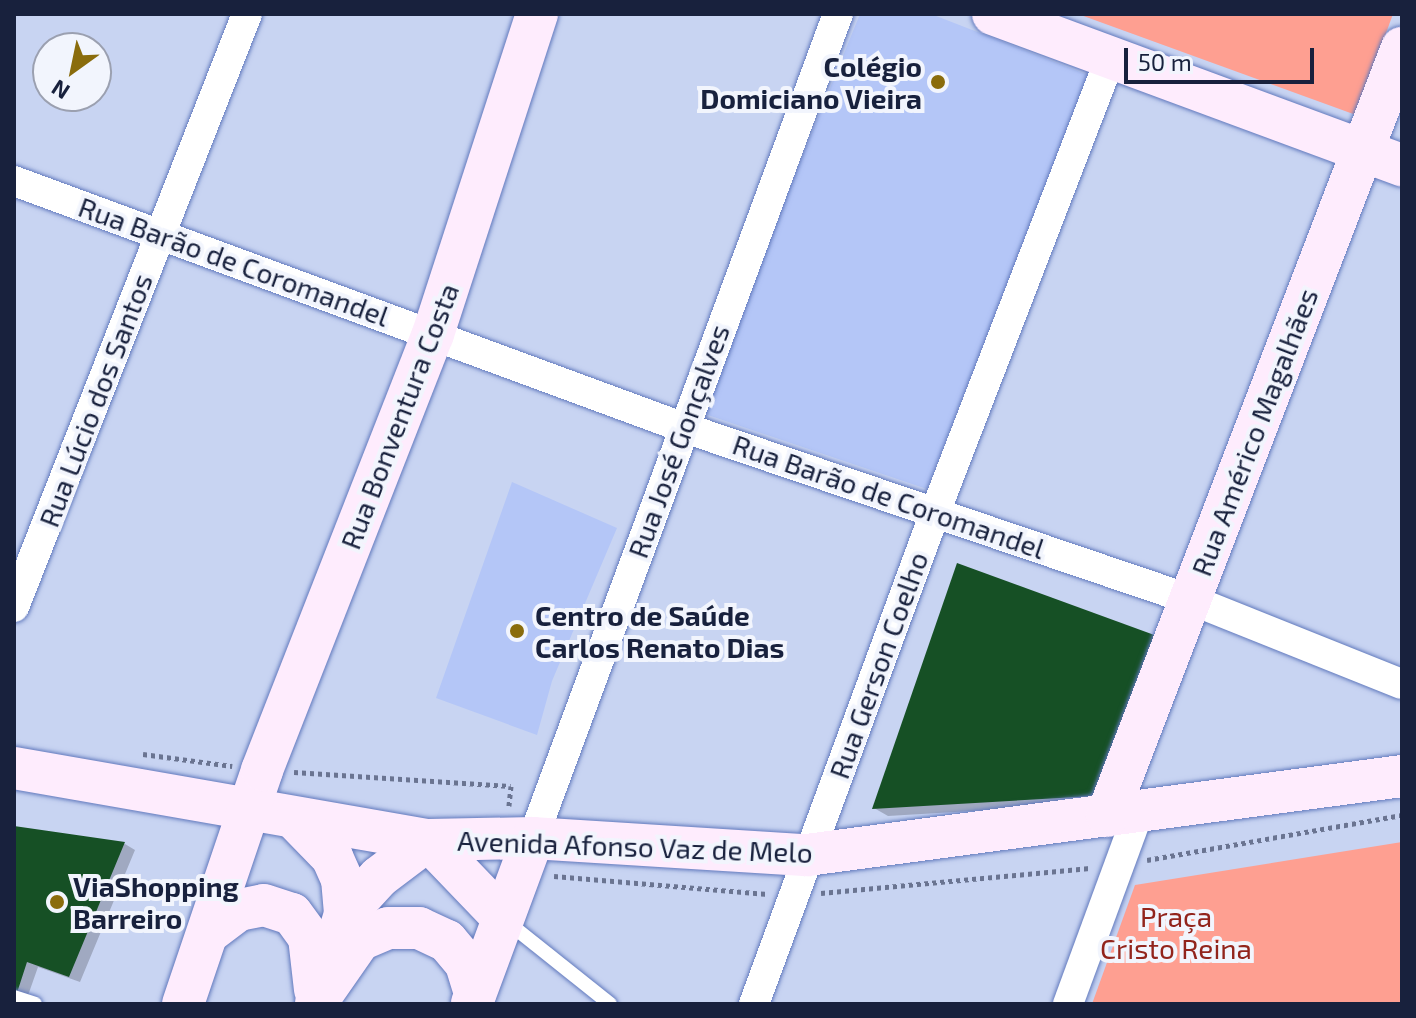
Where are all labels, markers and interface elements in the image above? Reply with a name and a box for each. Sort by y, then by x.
north arrow [32,32,112,112]
scale bar [1128,32,1318,82]
text: 50 m [1138,47,1192,76]
place label: Colégio Domiciano Vieira [700,49,922,115]
marker: Colégio Domiciano Vieira [929,73,947,91]
text: N [46,75,74,106]
street label: Rua Barão de Coromandel [74,189,394,333]
street label: Rua Lúcio dos Santos [31,269,159,531]
street label: Rua Bonventura Costa [333,278,465,554]
street label: Rua Américo Magalhães [1184,283,1324,581]
street label: Rua José Gonçalves [620,320,736,562]
street label: Rua Barão de Coromandel [729,427,1049,565]
street label: Rua Gerson Coelho [821,547,935,783]
place label: Centro de Saúde Carlos Renato Dias [535,598,784,664]
marker: Centro de Saúde Carlos Renato Dias [506,620,528,642]
street label: Avenida Afonso Vaz de Melo [456,823,814,869]
place label: ViaShopping Barreiro [73,869,239,935]
marker: ViaShopping Barreiro [48,893,66,911]
park label: Praça Cristo Reina [1100,899,1252,965]

